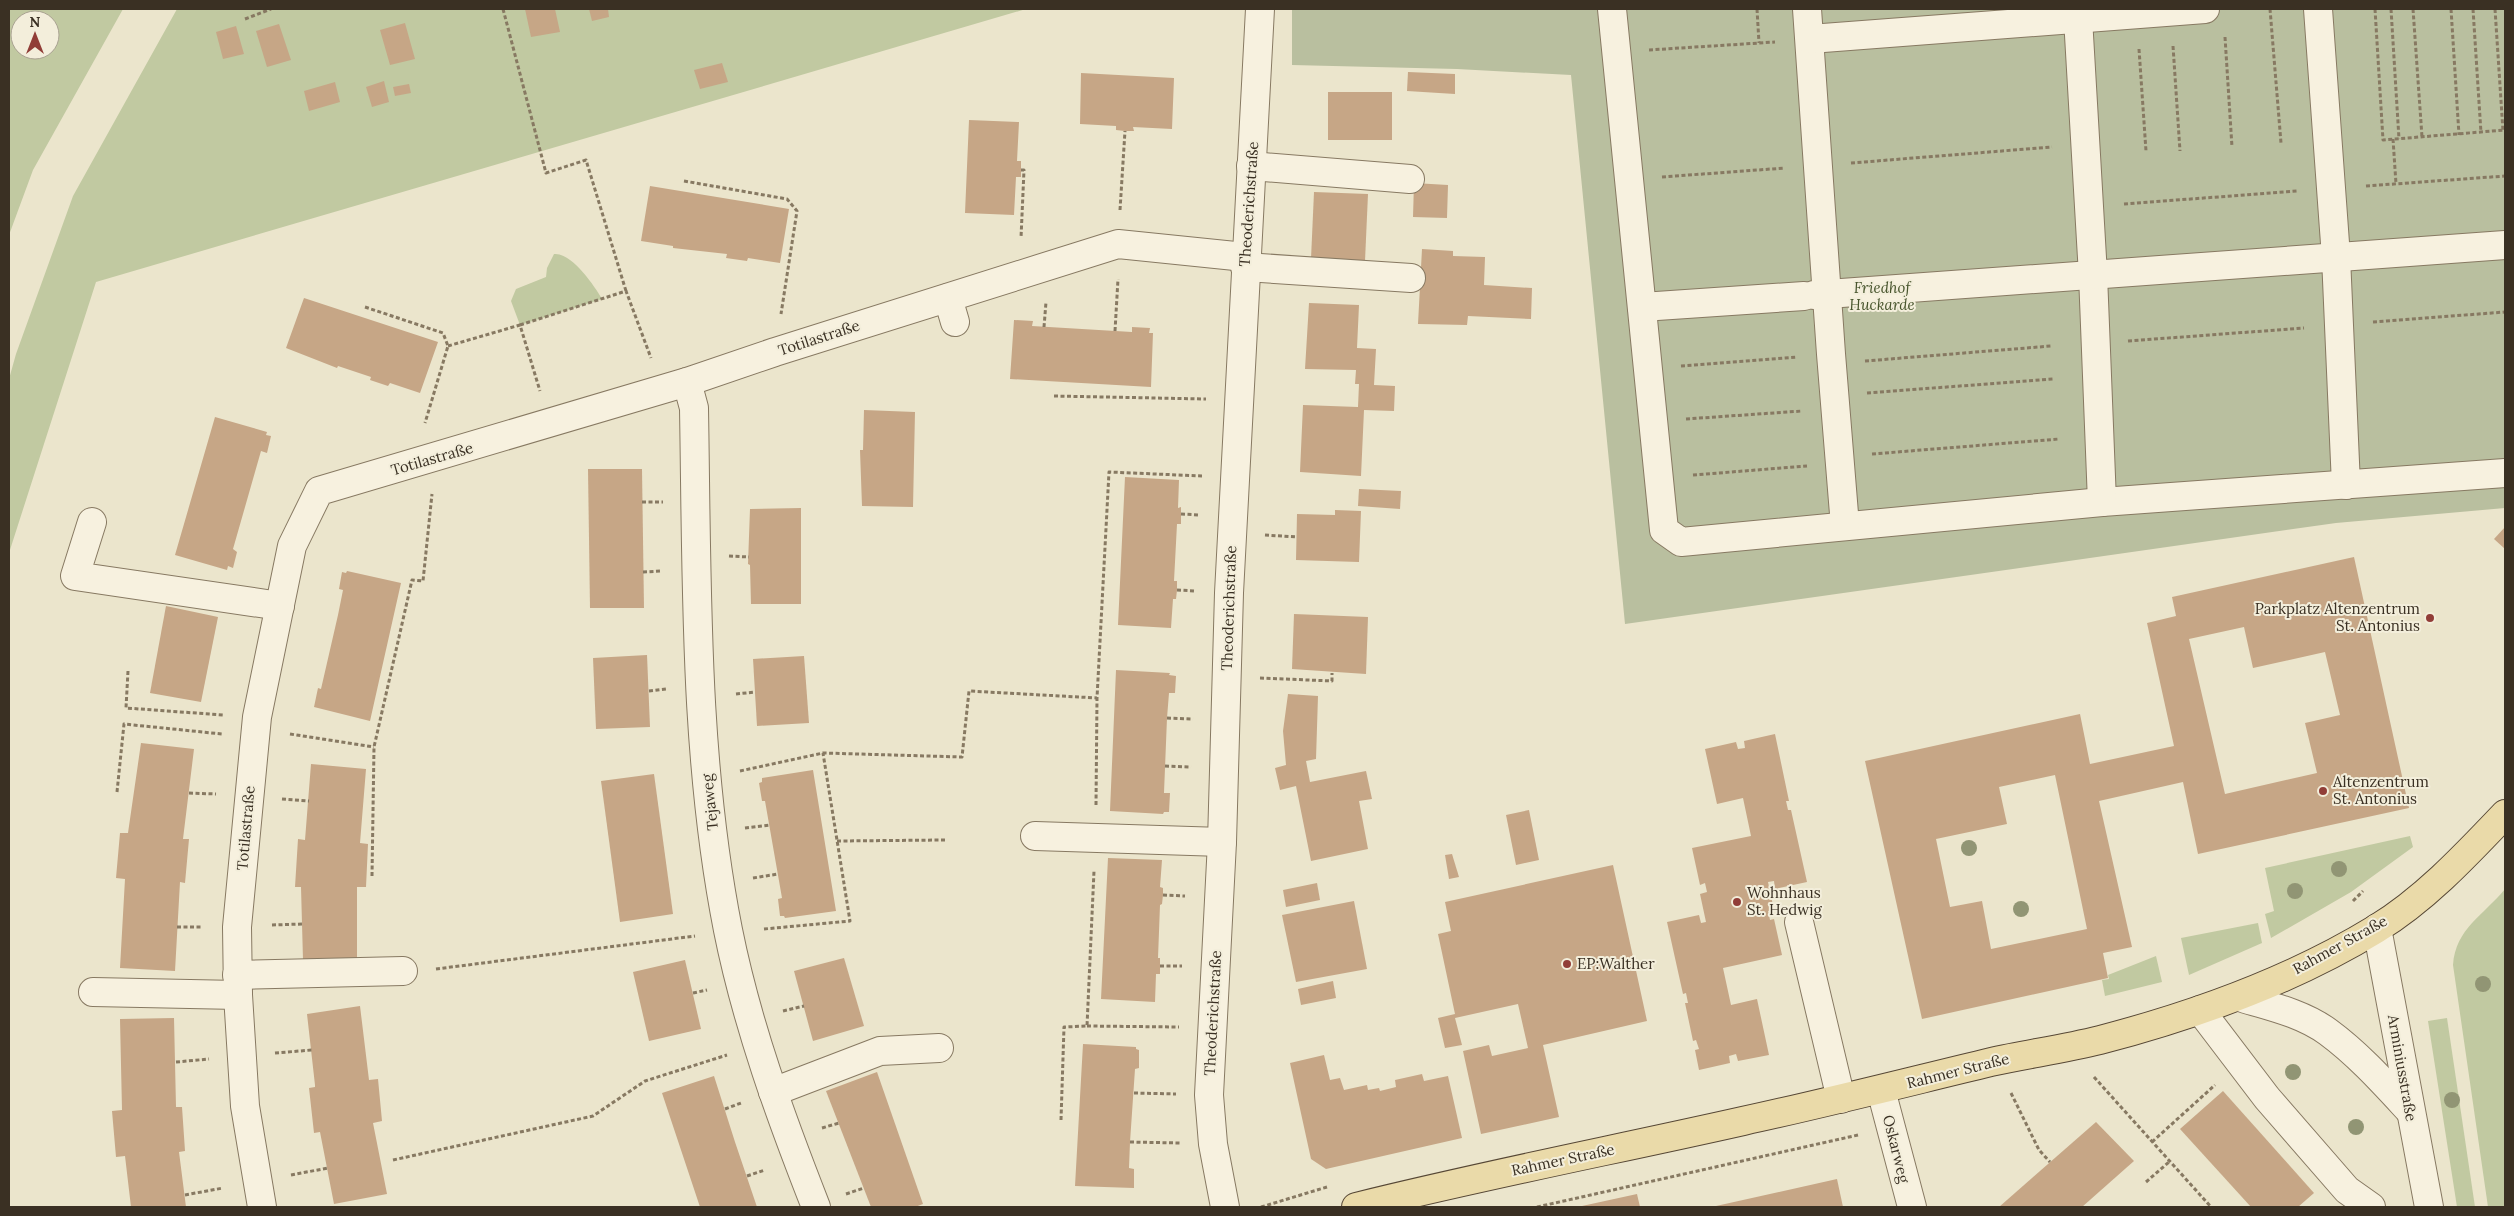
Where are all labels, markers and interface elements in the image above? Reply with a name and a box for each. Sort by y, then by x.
north arrow [10,10,60,60]
text: N [30,13,41,31]
street label: Theoderichstraße [1235,141,1262,267]
park label: Friedhof Huckarde [1849,278,1915,314]
street label: Totilastraße [776,315,862,360]
street label: Totilastraße [389,438,475,479]
street label: Theoderichstraße [1217,545,1240,671]
place label: Parkplatz Altenzentrum St. Antonius [2255,599,2420,635]
marker: Parkplatz Altenzentrum St. Antonius [2424,612,2436,624]
street label: Tejaweg [697,772,722,831]
place label: Altenzentrum St. Antonius [2332,772,2429,808]
street label: Totilastraße [232,785,259,871]
marker: Altenzentrum St. Antonius [2317,785,2329,797]
place label: Wohnhaus St. Hedwig [1747,883,1822,919]
marker: Wohnhaus St. Hedwig [1731,896,1743,908]
street label: Rahmer Straße [2289,911,2390,978]
street label: Theoderichstraße [1200,950,1225,1076]
place label: EP:Walther [1577,954,1655,973]
marker: EP:Walther [1561,958,1573,970]
street label: Arminiusstraße [2384,1012,2421,1123]
street label: Rahmer Straße [1905,1049,2011,1092]
street label: Oskarweg [1879,1113,1914,1186]
street label: Rahmer Straße [1510,1139,1616,1180]

